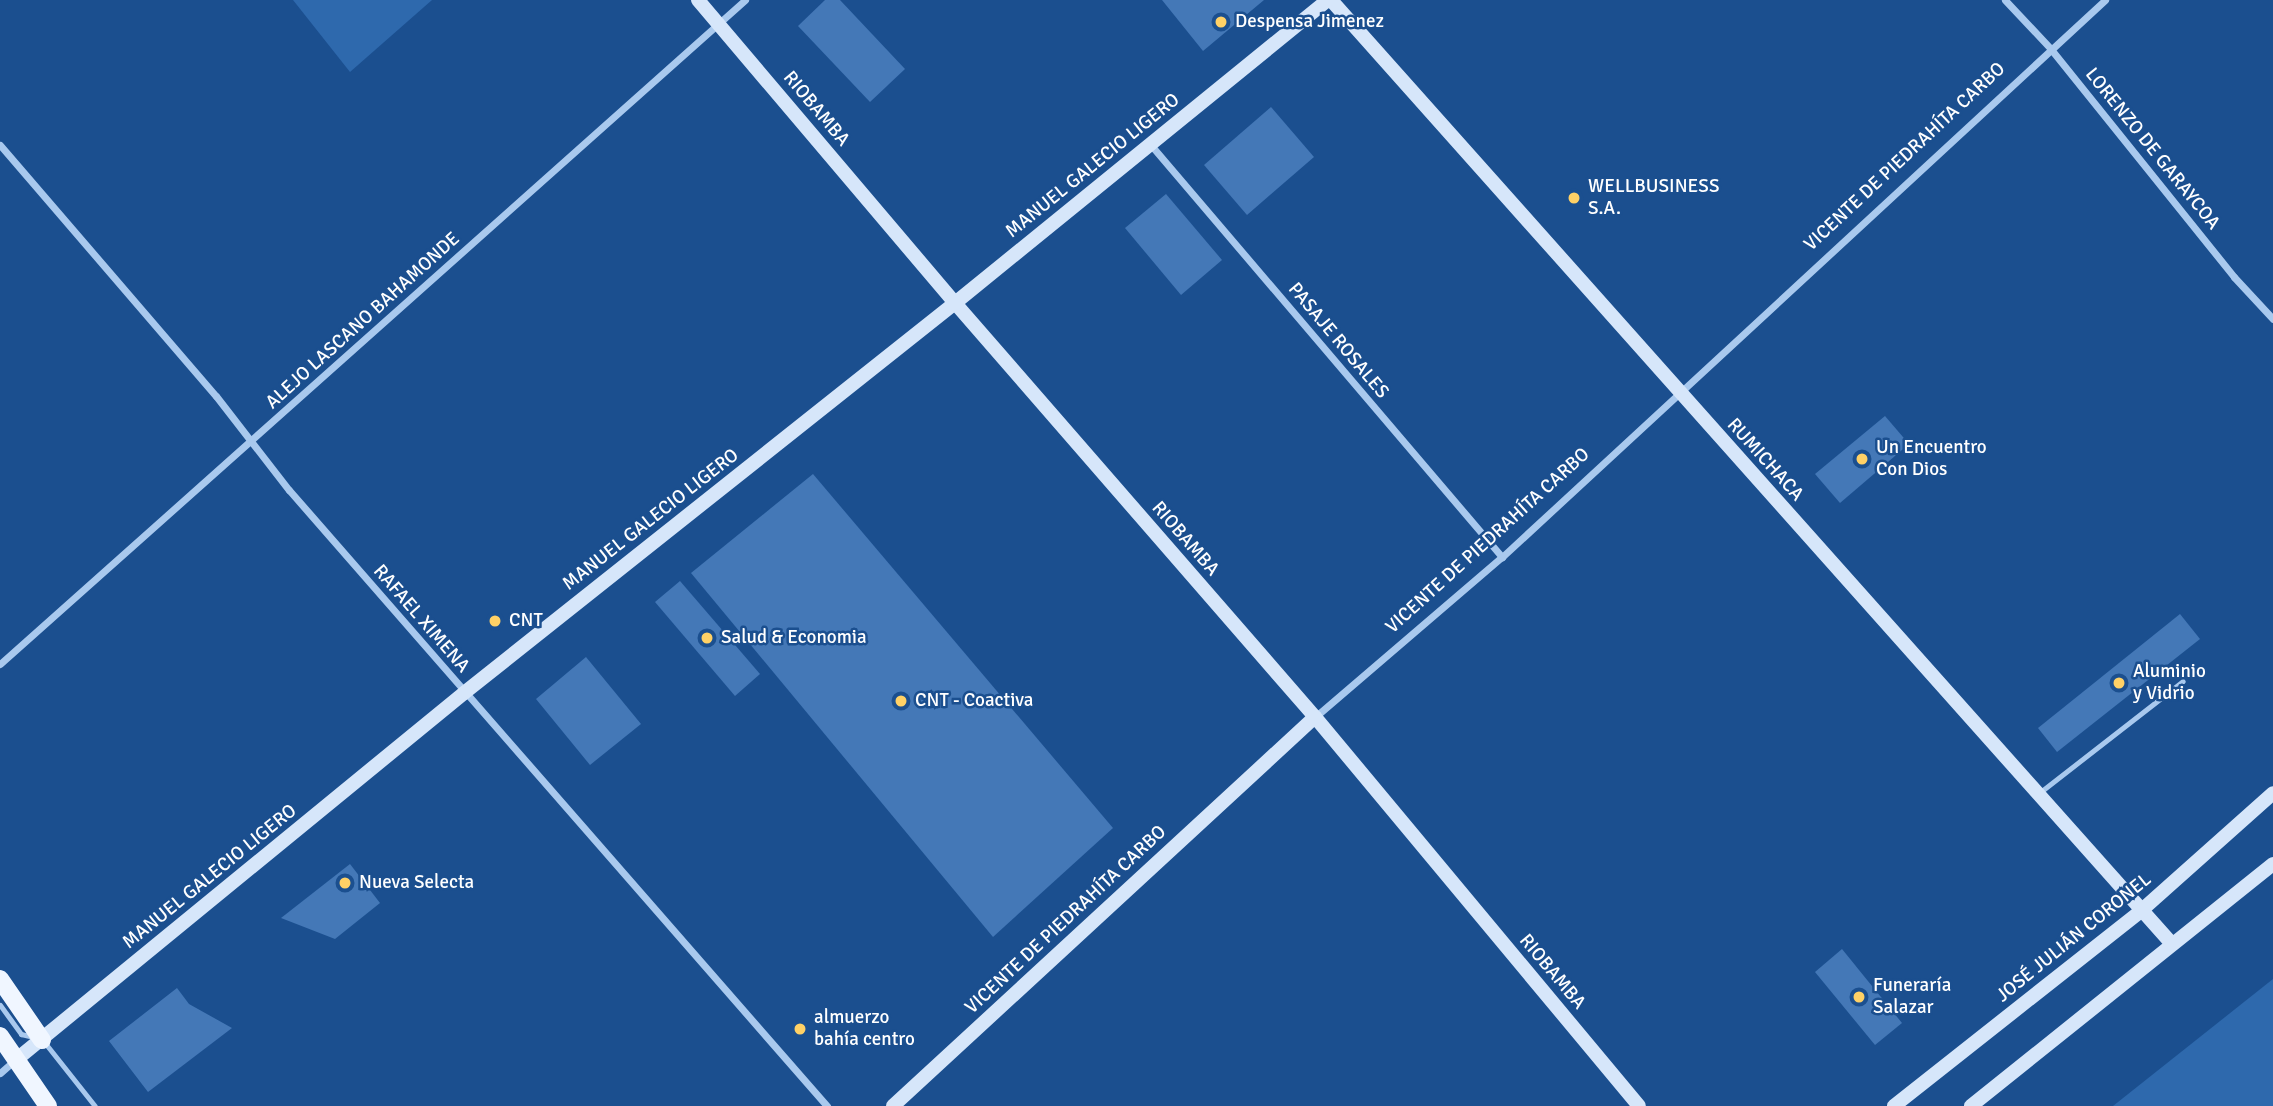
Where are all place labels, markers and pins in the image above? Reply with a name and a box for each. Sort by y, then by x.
place label: Despensa Jimenez [1235,11,1384,33]
marker: Despensa Jimenez [1213,14,1229,30]
place label: WELLBUSINESS S.A. [1588,176,1719,220]
marker: WELLBUSINESS S.A. [1566,190,1582,206]
place label: Un Encuentro Con Dios [1876,437,1987,481]
marker: Un Encuentro Con Dios [1854,451,1870,467]
place label: CNT [509,610,543,632]
marker: CNT [487,613,503,629]
place label: Salud & Economia [721,627,867,649]
marker: Salud & Economia [699,630,715,646]
place label: Aluminio y Vidrio [2133,661,2206,705]
marker: Aluminio y Vidrio [2111,675,2127,691]
place label: CNT - Coactiva [915,690,1033,712]
marker: CNT - Coactiva [893,693,909,709]
place label: Nueva Selecta [359,872,474,894]
marker: Nueva Selecta [337,875,353,891]
place label: Funeraría Salazar [1873,975,1951,1019]
marker: Funeraría Salazar [1851,989,1867,1005]
place label: almuerzo bahía centro [814,1007,915,1051]
marker: almuerzo bahía centro [792,1021,808,1037]

